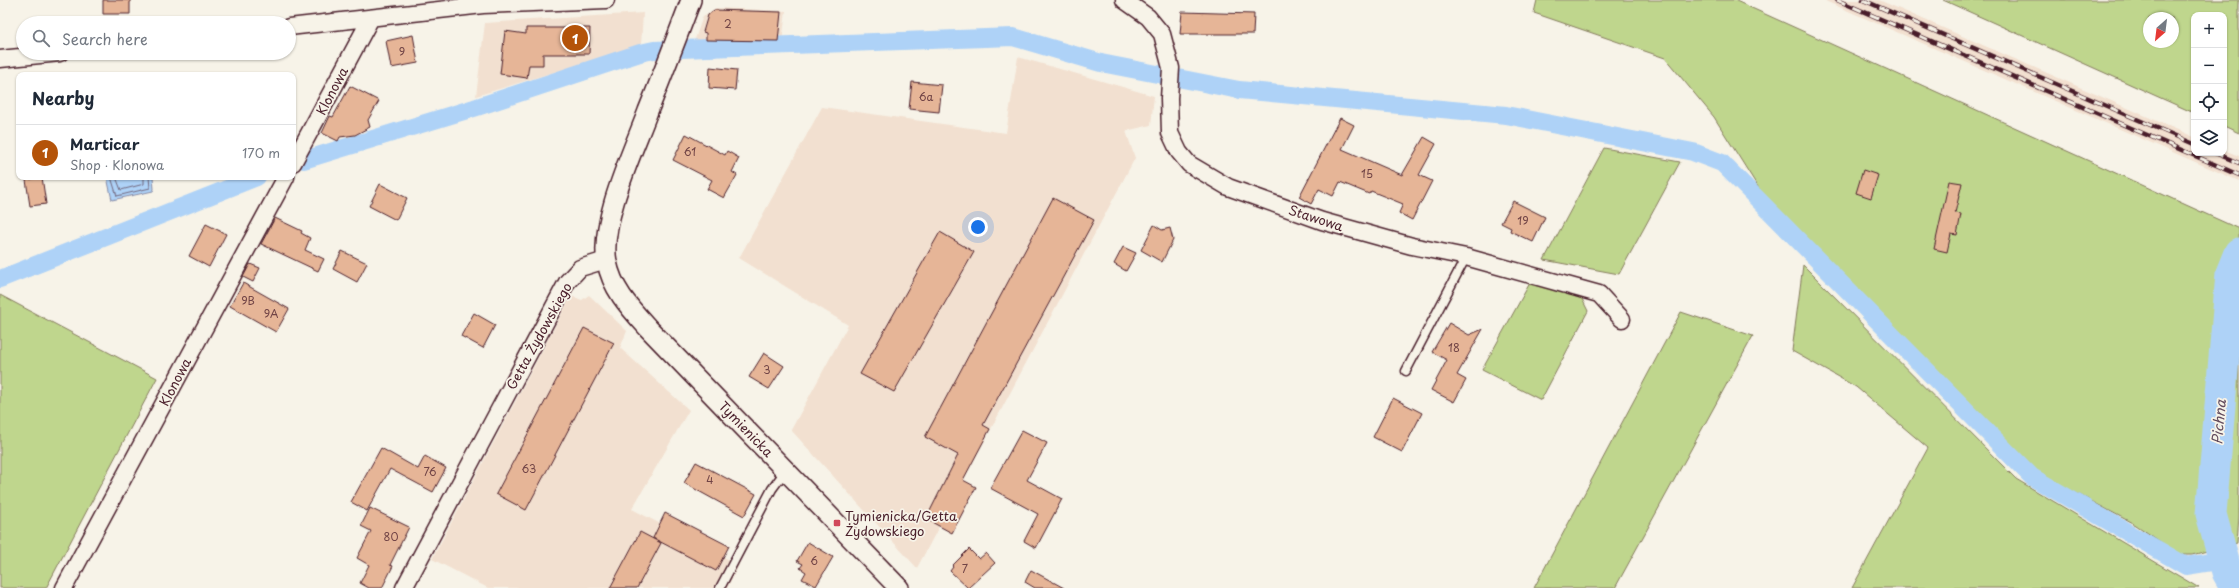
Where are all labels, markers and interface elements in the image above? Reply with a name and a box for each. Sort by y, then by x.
north arrow [2143,12,2179,48]
map controls [2191,12,2227,156]
button: + [2191,12,2227,48]
house number: 2 [724,15,732,32]
search box [16,16,296,60]
pin: 1 [562,23,588,53]
icon: search [30,27,52,49]
text: Search here [62,27,148,50]
house number: 9 [399,43,405,60]
button: − [2191,48,2227,84]
street label: Klonowa [311,63,353,118]
button: locate [2191,84,2227,120]
text: Nearby [32,85,94,111]
house number: 6a [919,88,933,105]
button: layers [2191,120,2227,156]
text: Marticar [70,132,139,155]
text: 1 [42,143,48,162]
text: 170 m [242,143,280,162]
house number: 61 [684,143,696,160]
text: Shop · Klonowa [70,155,164,174]
house number: 15 [1361,165,1373,182]
street label: Stawowa [1286,200,1347,236]
house number: 19 [1517,212,1529,229]
your location [968,217,988,237]
street label: Getta Żydowskiego [501,279,576,393]
house number: 9B [241,292,255,309]
house number: 9A [264,305,279,322]
house number: 18 [1448,339,1460,356]
street label: Klonowa [154,354,196,409]
house number: 3 [763,361,771,378]
street label: Tymienicka [715,397,778,461]
water label: Pichna [2206,397,2231,445]
house number: 63 [522,460,536,477]
house number: 76 [423,463,437,480]
house number: 4 [706,471,714,488]
place label: Tymienicka/Getta Żydowskiego [845,506,958,540]
marker: Tymienicka/Getta Żydowskiego [832,518,842,528]
house number: 80 [384,528,398,545]
house number: 6 [810,552,818,569]
house number: 7 [962,560,968,577]

